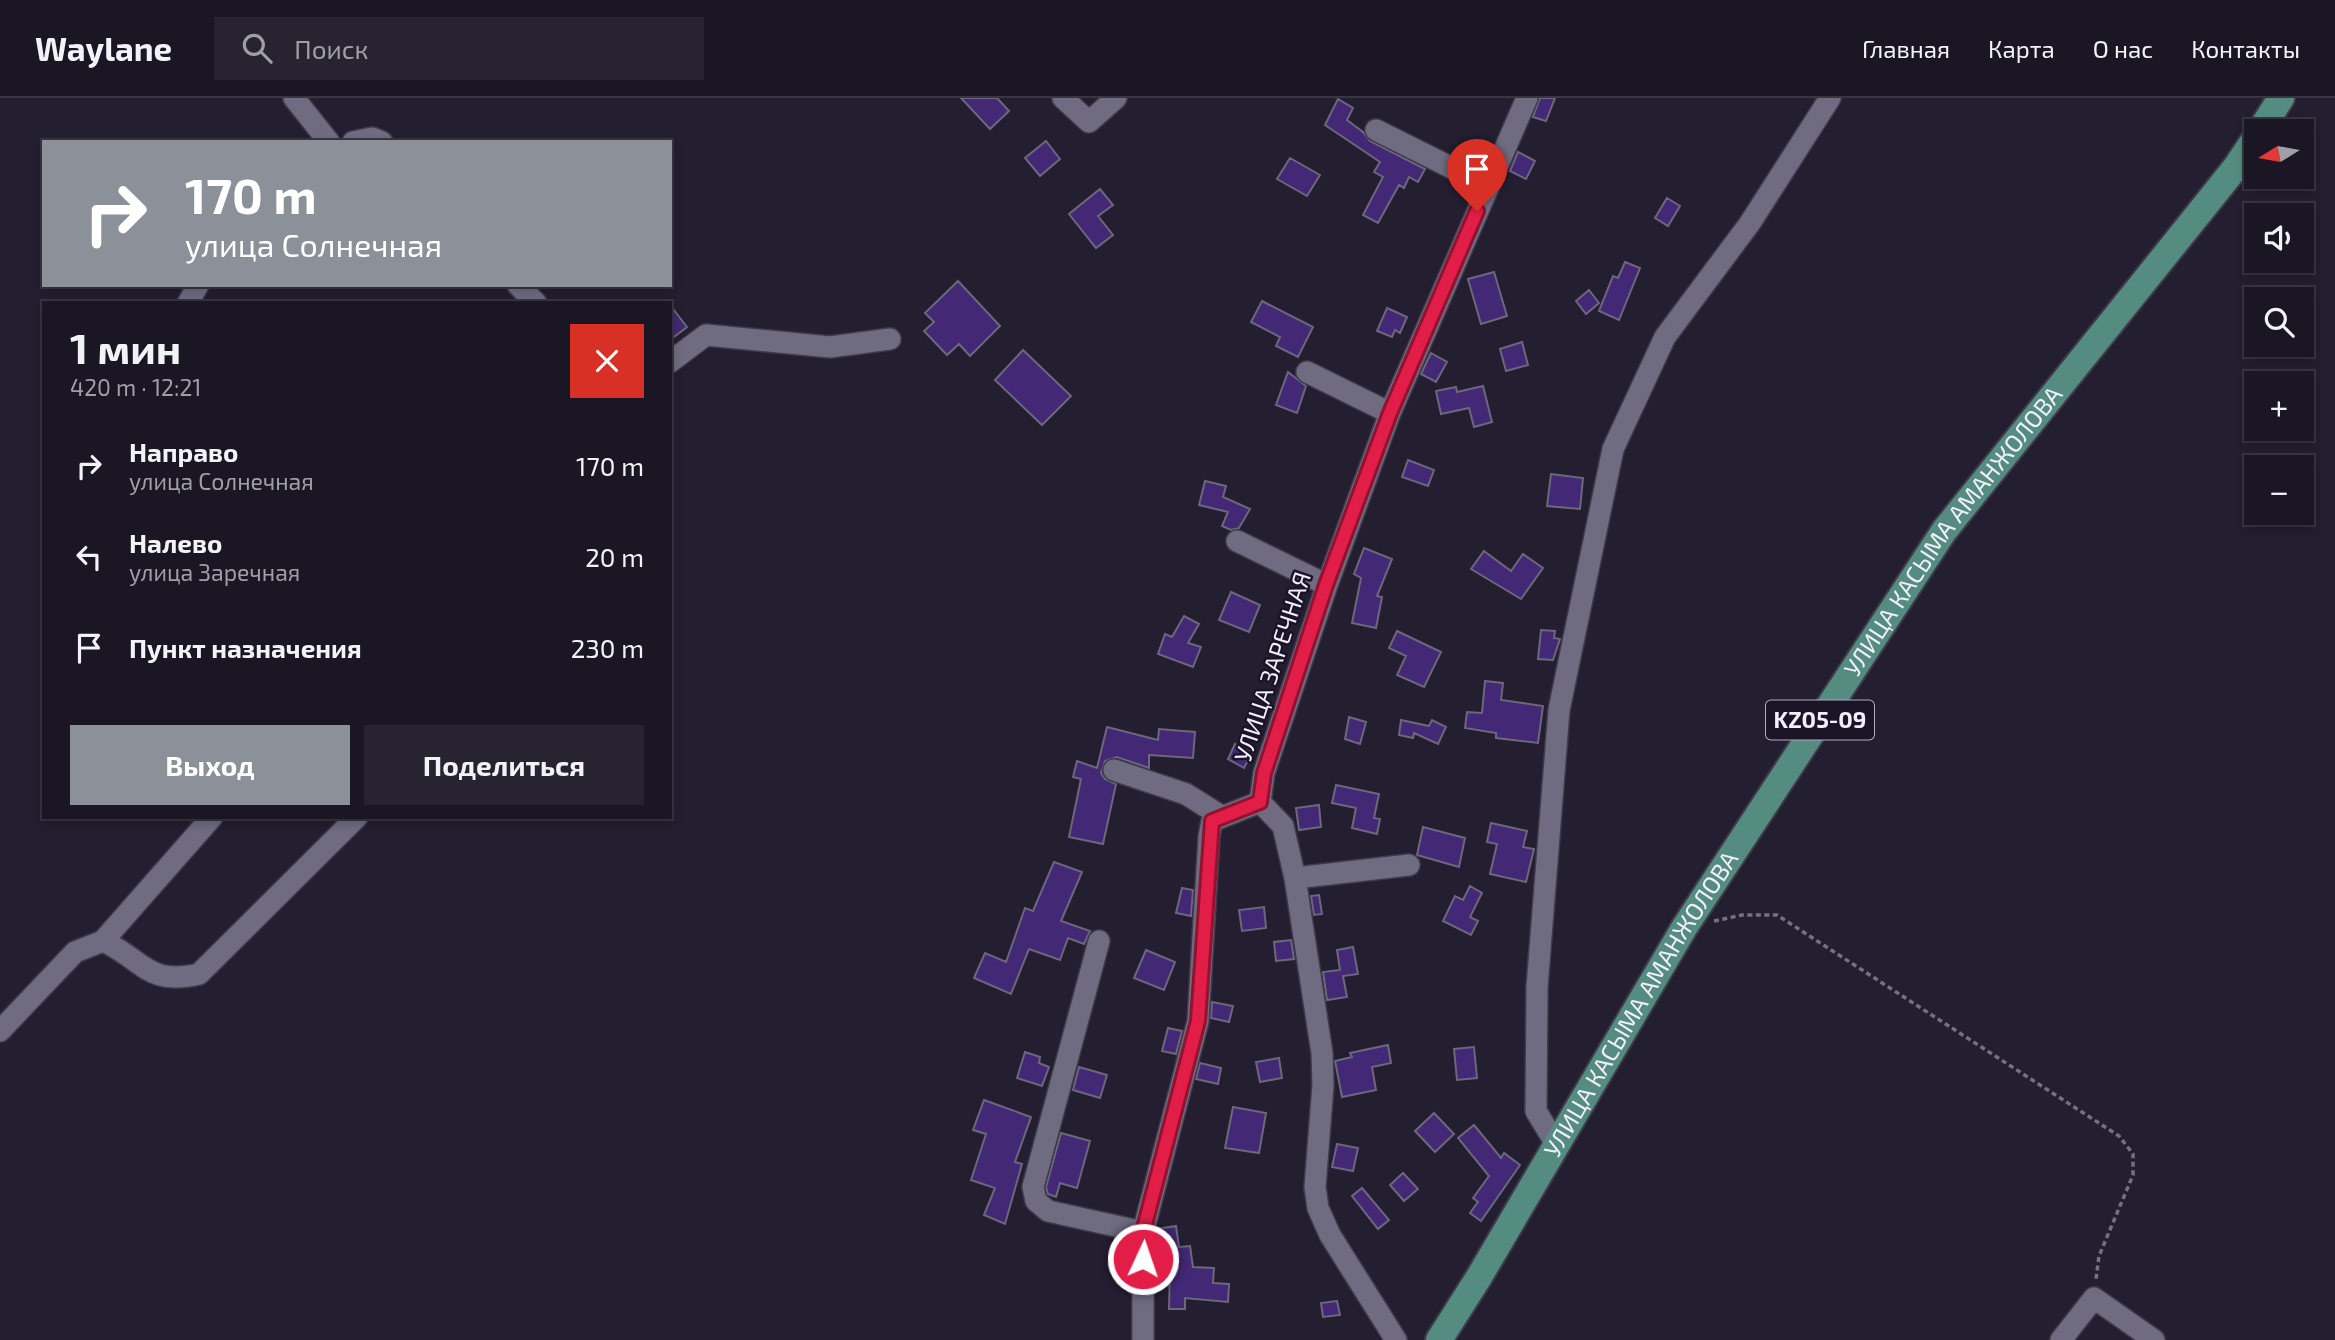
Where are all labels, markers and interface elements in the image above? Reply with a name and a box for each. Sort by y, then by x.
search box [214,17,704,80]
text: Waylane [35,28,172,68]
icon: search [238,29,276,67]
text: Поиск [294,33,368,64]
text: Главная [1862,34,1950,63]
text: Карта [1988,34,2055,63]
text: О нас [2093,34,2153,63]
text: Контакты [2191,34,2300,63]
north arrow [2244,119,2314,189]
map controls [2244,119,2314,525]
pin [1447,139,1507,211]
icon: arrive [1458,150,1496,188]
text: 170 m [185,165,317,224]
icon: right [70,168,161,259]
button: sound [2244,203,2314,273]
text: улица Солнечная [185,225,442,263]
button: search [2244,287,2314,357]
text: 1 мин [70,322,181,372]
button: close [570,324,644,398]
button: + [2244,371,2314,441]
text: 420 m · 12:21 [70,373,202,401]
street label: УЛИЦА КАСЫМА АМАНЖОЛОВА [1837,380,2067,681]
text: Направо [129,436,238,467]
icon: right [70,447,108,485]
text: 170 m [576,450,644,481]
button: − [2244,455,2314,525]
text: улица Солнечная [129,467,314,495]
text: Налево [129,527,222,558]
icon: left [70,538,108,576]
text: 20 m [585,541,644,572]
text: улица Заречная [129,558,300,586]
street label: УЛИЦА ЗАРЕЧНАЯ [1227,568,1316,765]
icon: arrive [70,629,108,667]
text: Пункт назначения [129,632,362,663]
text: 230 m [571,632,644,663]
road number: KZ05-09 [1766,700,1874,740]
button: Выход [70,725,350,805]
button: Поделиться [364,725,644,805]
street label: УЛИЦА КАСЫМА АМАНЖОЛОВА [1537,845,1743,1162]
position arrow [1106,1222,1180,1296]

